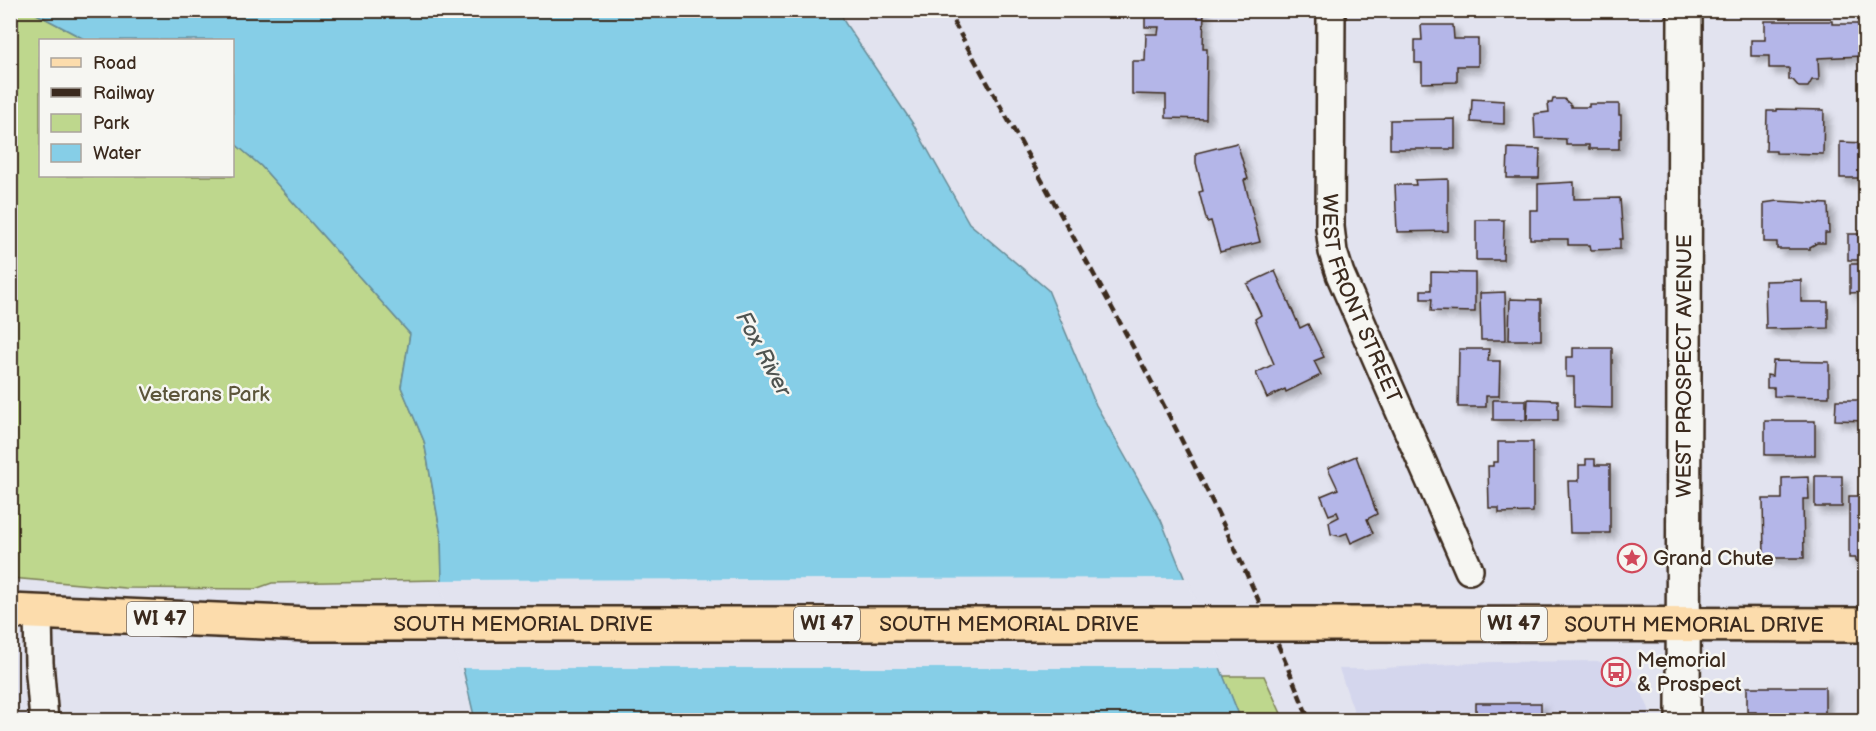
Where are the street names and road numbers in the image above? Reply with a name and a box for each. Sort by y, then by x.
street label: WEST FRONT STREET [1318,193,1407,407]
street label: WEST PROSPECT AVENUE [1671,234,1697,498]
road number: WI 47 [127,602,193,636]
road number: WI 47 [794,607,860,641]
road number: WI 47 [1481,607,1547,641]
street label: SOUTH MEMORIAL DRIVE [393,612,653,637]
street label: SOUTH MEMORIAL DRIVE [879,612,1139,637]
street label: SOUTH MEMORIAL DRIVE [1564,612,1824,637]

